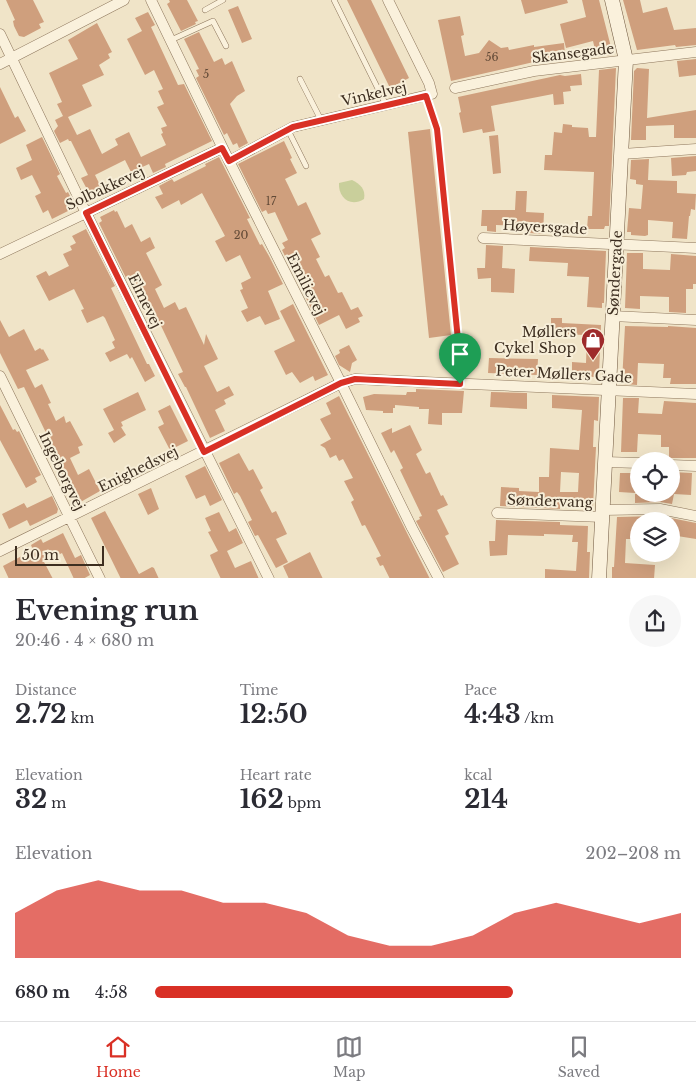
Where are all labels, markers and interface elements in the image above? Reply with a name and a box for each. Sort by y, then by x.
street label: Skansegade [531,39,615,67]
house number: 56 [485,50,499,64]
house number: 5 [203,67,209,81]
street label: Vinkelvej [339,78,408,110]
street label: Solbakkevej [63,162,147,214]
house number: 17 [266,194,277,208]
street label: Høyersgade [502,216,588,238]
house number: 20 [234,228,248,242]
street label: Søndergade [604,230,626,316]
street label: Emilievej [283,250,329,318]
street label: Elmevej [124,271,166,331]
place label: Møllers Cykel Shop [494,323,576,357]
shop icon: Møllers Cykel Shop [580,327,606,361]
pin [439,333,481,384]
icon: arrive [446,340,474,368]
street label: Peter Møllers Gade [495,361,633,387]
street label: Ingeborgvej [35,429,89,513]
street label: Enighedsvej [95,442,181,496]
map controls [630,452,680,562]
button: locate [630,452,680,502]
street label: Søndervang [507,491,594,512]
button: layers [630,512,680,562]
scale bar [15,544,104,567]
text: 50 m [22,546,59,564]
text: Evening run [15,593,199,628]
button: share [629,595,681,647]
text: 20:46 · 4 × 680 m [15,630,154,650]
text: Distance [15,681,77,699]
text: Time [240,681,278,699]
text: Pace [464,681,497,699]
text: 2.72 [15,699,67,730]
text: 12:50 [240,699,308,730]
text: 4:43 [464,699,521,730]
text: km [67,709,94,727]
text: /km [521,709,554,727]
text: Elevation [15,766,83,784]
text: Heart rate [240,766,312,784]
text: kcal [464,766,492,784]
text: 32 [15,784,47,815]
text: 162 [240,784,284,815]
text: 214 [464,784,508,815]
text: m [47,794,66,812]
text: bpm [284,794,321,812]
text: Elevation [15,843,92,863]
text: 202–208 m [586,843,681,863]
text: 680 m [15,982,70,1002]
text: 4:58 [95,982,128,1002]
tab: Home [96,1033,141,1081]
tab: Map [333,1033,366,1081]
tab: Saved [558,1033,600,1081]

